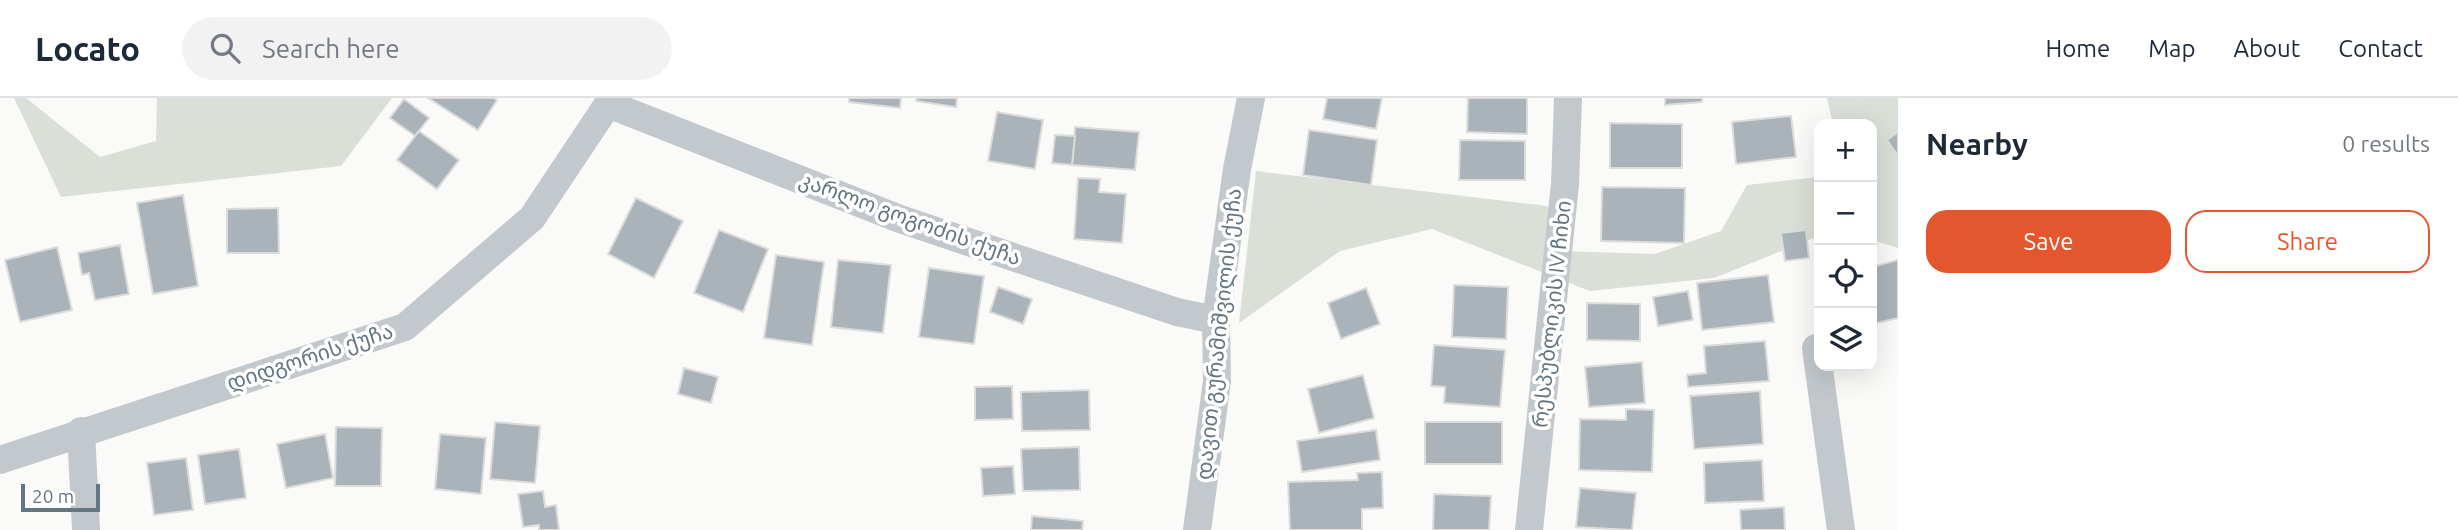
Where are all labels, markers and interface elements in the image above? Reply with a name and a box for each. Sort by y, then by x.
search box [182,17,672,80]
icon: search [206,29,244,67]
text: Locato [35,30,140,67]
text: Search here [262,34,400,63]
text: Home [2045,35,2110,62]
text: Map [2148,35,2195,62]
text: About [2233,35,2300,62]
text: Contact [2338,35,2423,62]
map controls [1814,119,1877,371]
button: + [1814,119,1877,182]
text: Nearby [1926,127,2028,161]
text: 0 results [2342,131,2430,156]
street label: კარლო გოგოძის ქუჩა [796,167,1024,271]
button: − [1814,182,1877,245]
street label: დავით გურამიშვილის ქუჩა [1191,187,1247,481]
street label: რესპუბლიკის IV ჩიხი [1527,199,1577,429]
button: Save [1926,210,2171,273]
button: Share [2185,210,2430,273]
button: locate [1814,245,1877,308]
button: layers [1814,308,1877,371]
street label: დიდგორის ქუჩა [224,318,396,396]
scale bar [21,481,100,513]
text: 20 m [32,485,74,507]

